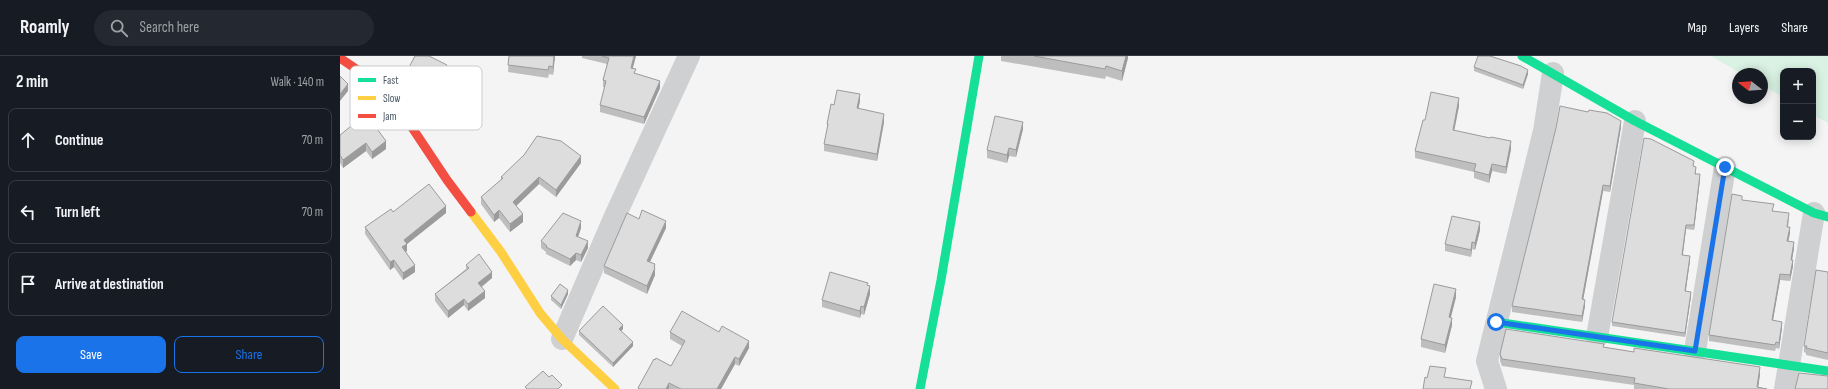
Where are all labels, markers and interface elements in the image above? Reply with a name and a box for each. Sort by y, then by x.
search box [94,10,374,46]
text: Roamly [20,16,70,39]
icon: search [108,17,130,39]
text: Search here [140,18,199,37]
text: Map [1687,19,1707,36]
text: Layers [1729,19,1759,36]
text: Share [1781,19,1808,36]
legend [350,66,482,130]
north arrow [1732,68,1768,104]
map controls [1780,68,1816,140]
button: + [1780,68,1816,104]
text: 2 min [16,72,48,92]
text: Walk · 140 m [271,74,324,90]
text: Fast [383,74,399,87]
text: Slow [383,92,400,105]
button: − [1780,104,1816,140]
text: Jam [382,110,397,123]
icon: ahead [17,129,39,151]
text: Continue [55,131,104,150]
text: 70 m [302,132,323,148]
route end [1716,158,1734,176]
icon: left [17,201,39,223]
text: Turn left [55,203,100,222]
text: 70 m [302,204,323,220]
icon: arrive [17,273,39,295]
text: Arrive at destination [55,275,164,294]
route start [1487,313,1505,331]
button: Save [16,336,166,373]
button: Share [174,336,324,373]

